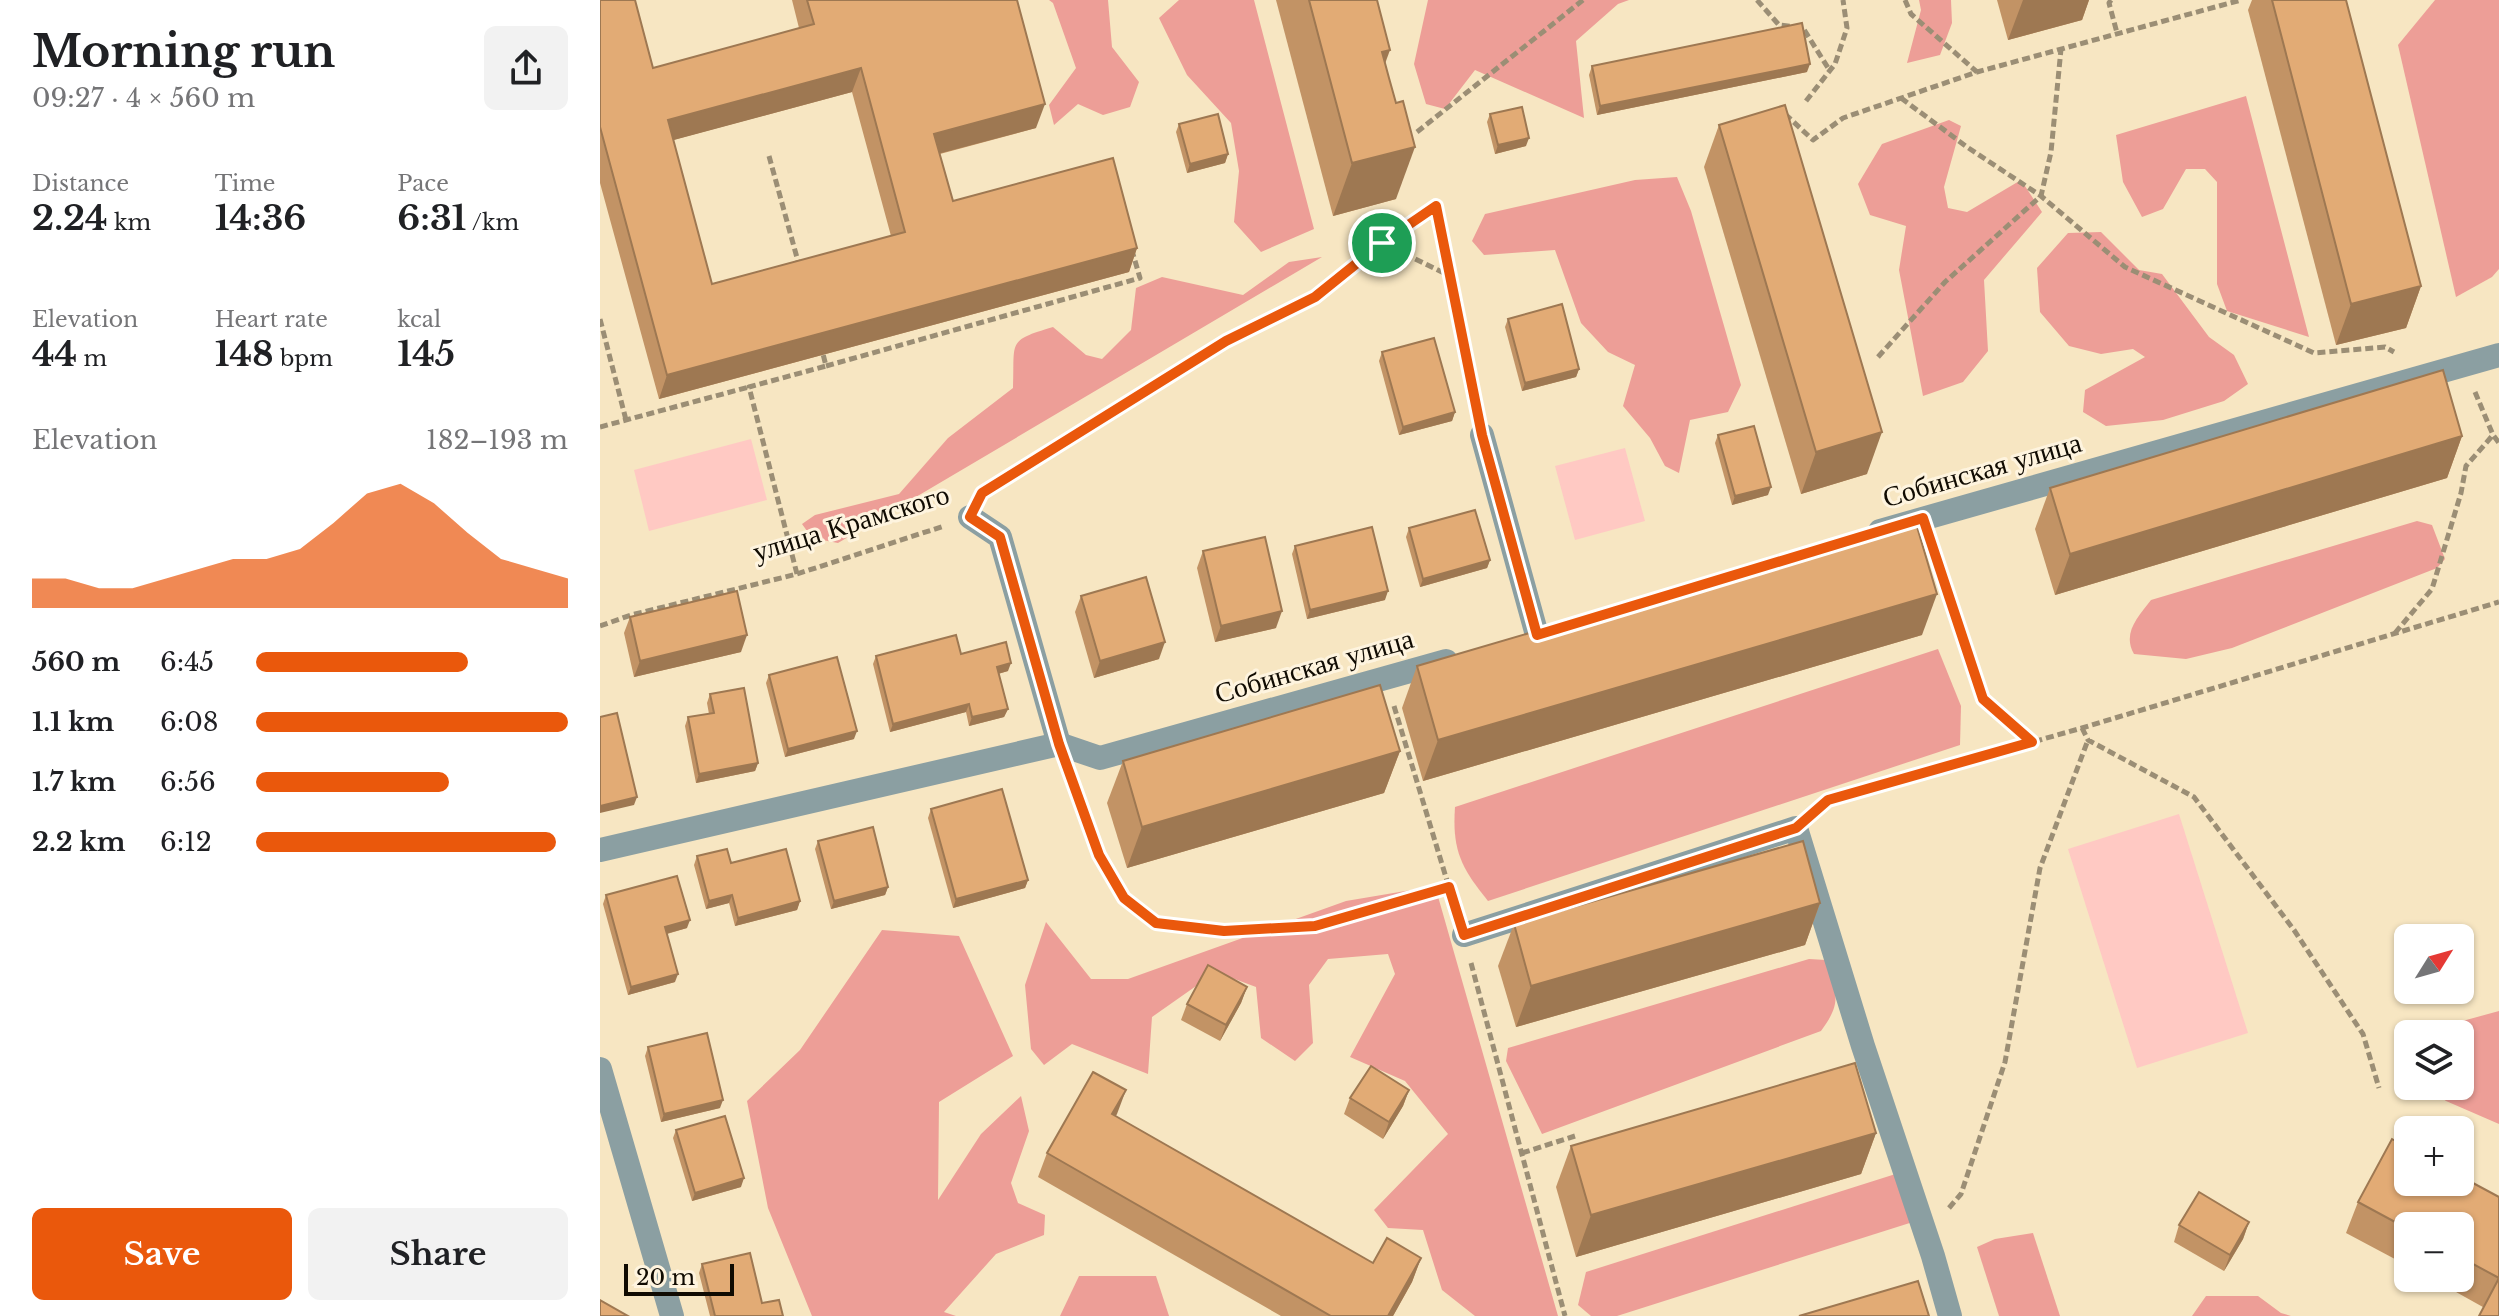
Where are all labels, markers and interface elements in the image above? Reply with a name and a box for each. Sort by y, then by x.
text: Morning run [32,24,335,79]
button: share [484,26,568,110]
text: 09:27 · 4 × 560 m [32,82,255,114]
text: Distance [32,170,129,197]
text: Time [215,170,275,197]
text: Pace [397,170,449,197]
text: 2.24 [32,197,108,239]
text: 14:36 [215,197,306,239]
text: 6:31 [397,197,466,239]
text: km [108,209,151,236]
text: /km [466,209,519,236]
pin [1348,209,1416,277]
icon: arrive [1360,221,1404,265]
text: Elevation [32,306,138,333]
text: Heart rate [215,306,328,333]
text: kcal [397,306,441,333]
text: 44 [32,333,77,375]
text: 148 [215,333,274,375]
text: 145 [397,333,455,375]
text: m [77,345,107,372]
text: bpm [274,345,333,372]
text: Elevation [32,424,158,456]
text: 182–193 m [426,424,568,456]
street label: Собинская улица [1879,425,2086,515]
street label: улица Крамского [749,477,953,569]
street label: Собинская улица [1211,621,1418,711]
text: 560 m [32,646,120,678]
text: 6:45 [160,646,214,678]
text: 1.1 km [32,706,114,738]
text: 6:08 [160,706,218,738]
text: 1.7 km [32,766,116,798]
text: 6:56 [160,766,216,798]
text: 2.2 km [32,826,126,858]
text: 6:12 [160,826,212,858]
north arrow [2394,924,2474,1004]
map controls [2394,924,2474,1292]
button: layers [2394,1020,2474,1100]
button: + [2394,1116,2474,1196]
button: Save [32,1208,292,1300]
button: Share [308,1208,568,1300]
button: − [2394,1212,2474,1292]
scale bar [624,1260,734,1296]
text: 20 m [636,1264,695,1291]

